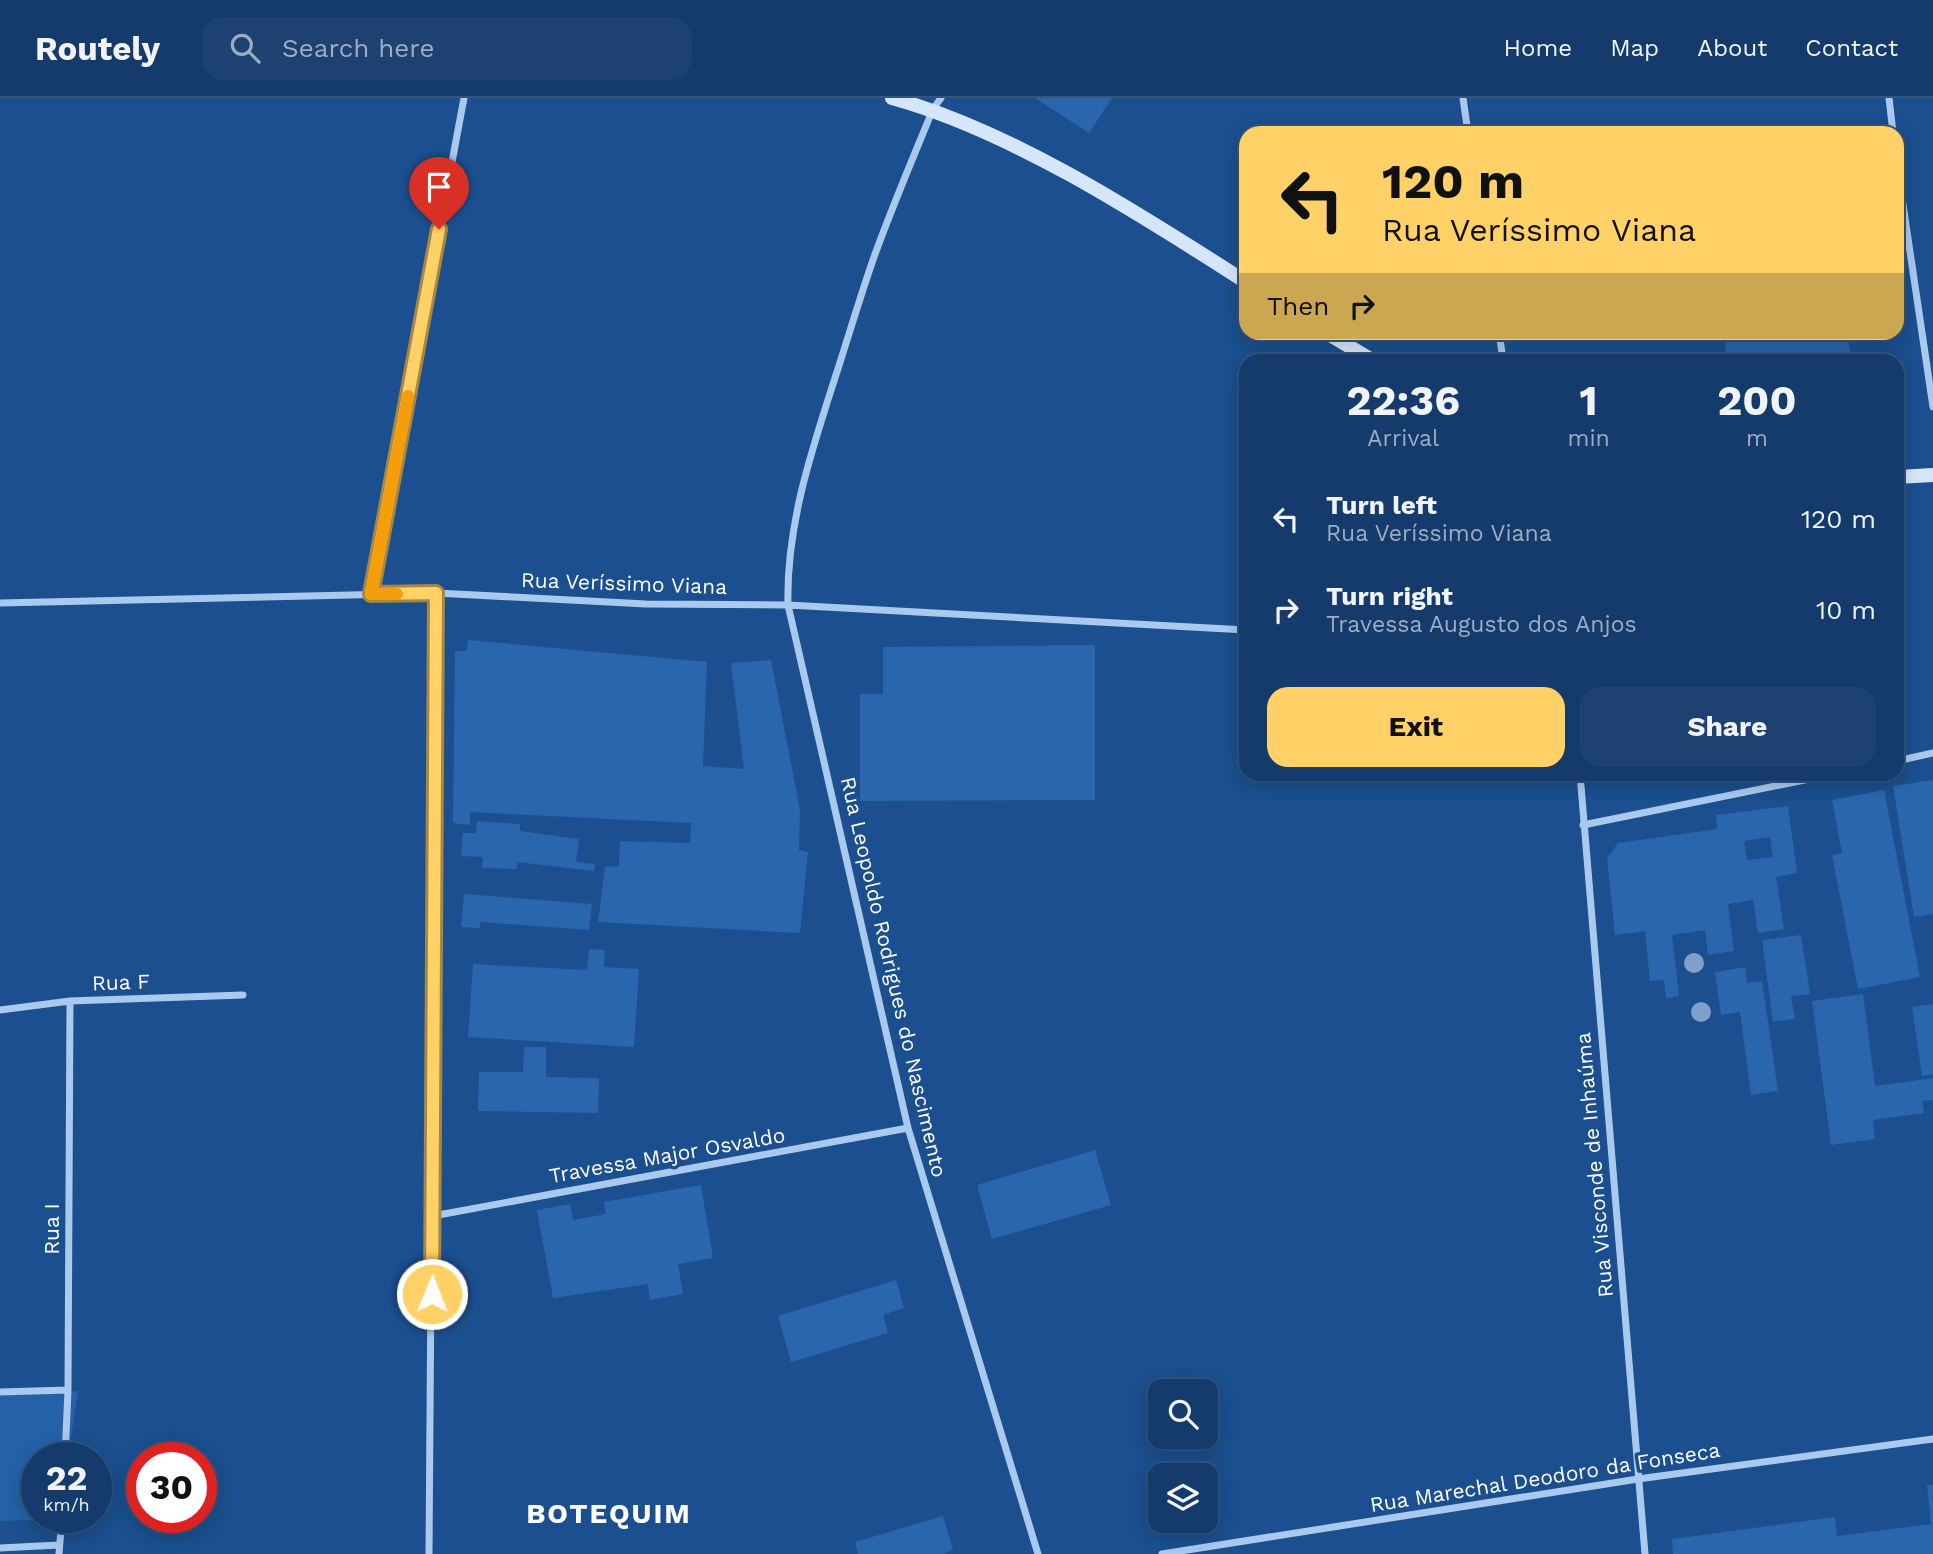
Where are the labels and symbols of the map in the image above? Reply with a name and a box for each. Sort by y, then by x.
pin [409,157,469,229]
street label: Rua Veríssimo Viana [521,567,728,599]
street label: Rua Leopoldo Rodrigues do Nascimento [836,774,952,1180]
street label: Rua F [92,968,150,996]
street label: Rua Visconde de Inhaúma [1570,1031,1618,1299]
street label: Travessa Major Osvaldo [547,1122,787,1188]
street label: Rua I [39,1203,64,1255]
position arrow [395,1257,469,1331]
street label: Rua Marechal Deodoro da Fonseca [1368,1437,1722,1517]
speed limit sign: 30 [126,1442,217,1533]
district label: BOTEQUIM [526,1497,692,1530]

